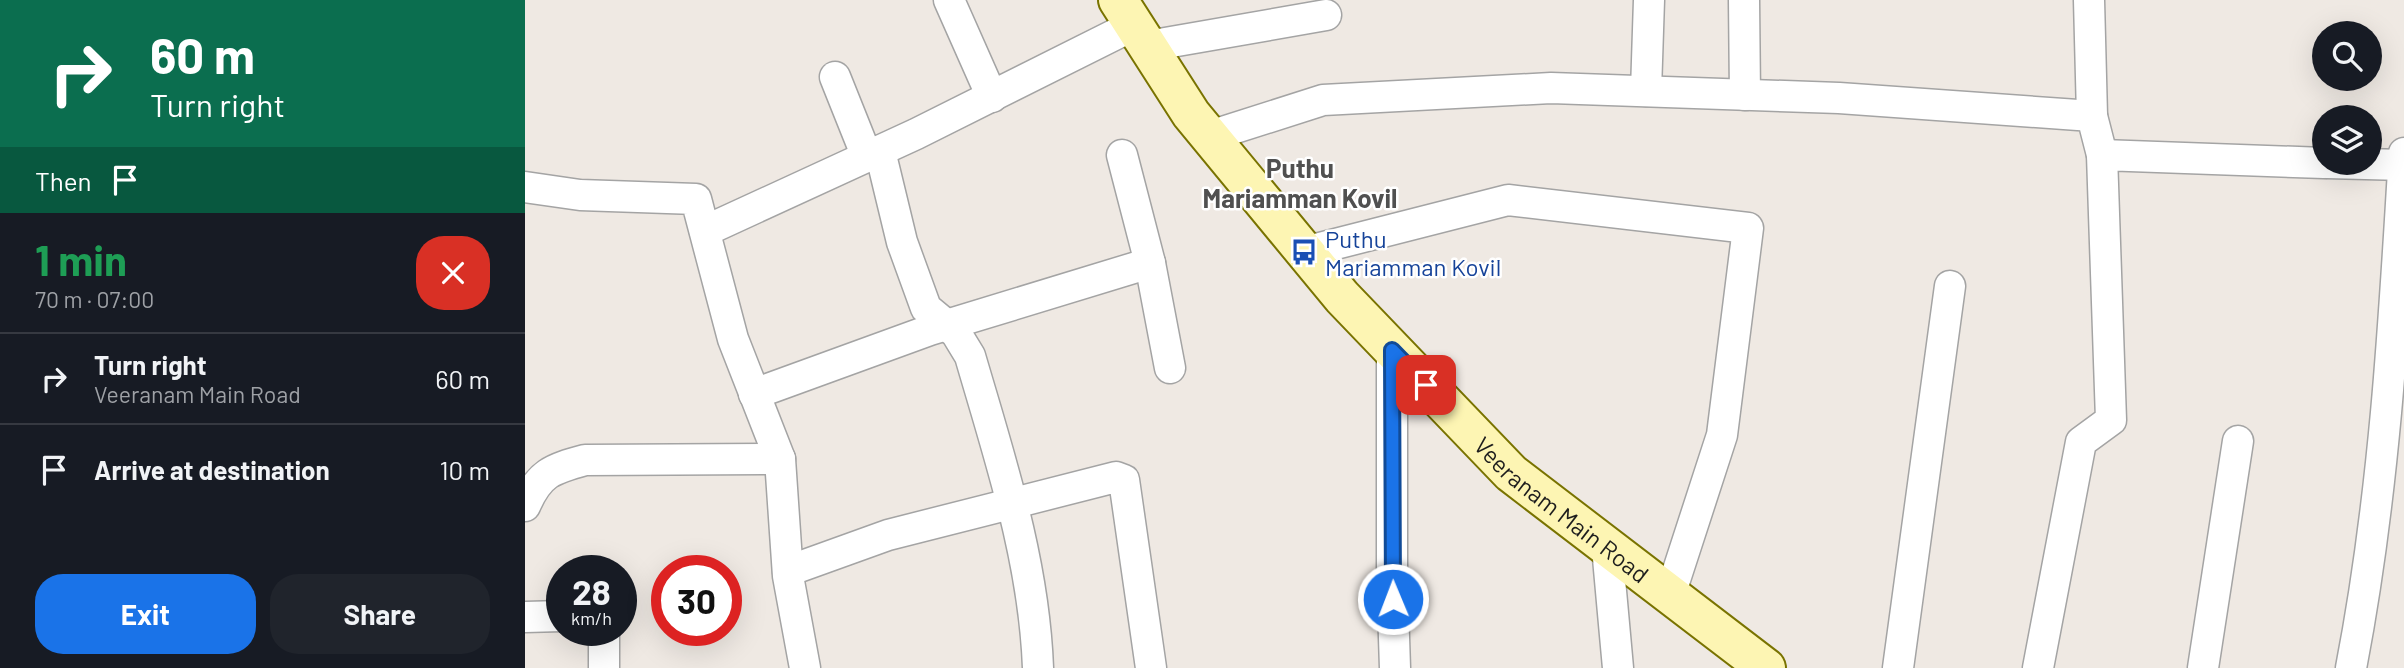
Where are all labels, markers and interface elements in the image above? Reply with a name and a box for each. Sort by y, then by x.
map controls [2312,21,2382,175]
button: search [2312,21,2382,91]
text: 60 m [150,25,255,84]
icon: right [35,28,126,119]
text: Turn right [150,85,285,123]
button: layers [2312,105,2382,175]
district label: Puthu Mariamman Kovil [1203,152,1397,213]
icon: arrive [106,161,144,199]
text: Then [35,165,92,196]
place label: Puthu Mariamman Kovil [1325,224,1501,281]
text: 1 min [35,234,127,284]
button: close [416,236,490,310]
bus stop icon: Puthu Mariamman Kovil [1289,237,1319,267]
text: 70 m · 07:00 [35,285,154,313]
text: Turn right [94,349,207,380]
pin [1396,355,1456,415]
icon: right [35,360,73,398]
text: 60 m [435,363,490,394]
icon: arrive [1407,366,1445,404]
text: Veeranam Main Road [94,380,301,408]
street label: Veeranam Main Road [1469,430,1655,588]
icon: arrive [35,451,73,489]
text: Arrive at destination [94,454,330,485]
text: 10 m [440,454,490,485]
speed limit sign: 30 [651,555,742,646]
position arrow [1356,562,1430,636]
text: 28 [572,570,611,612]
button: Exit [35,574,256,654]
button: Share [270,574,490,654]
text: km/h [571,607,612,629]

